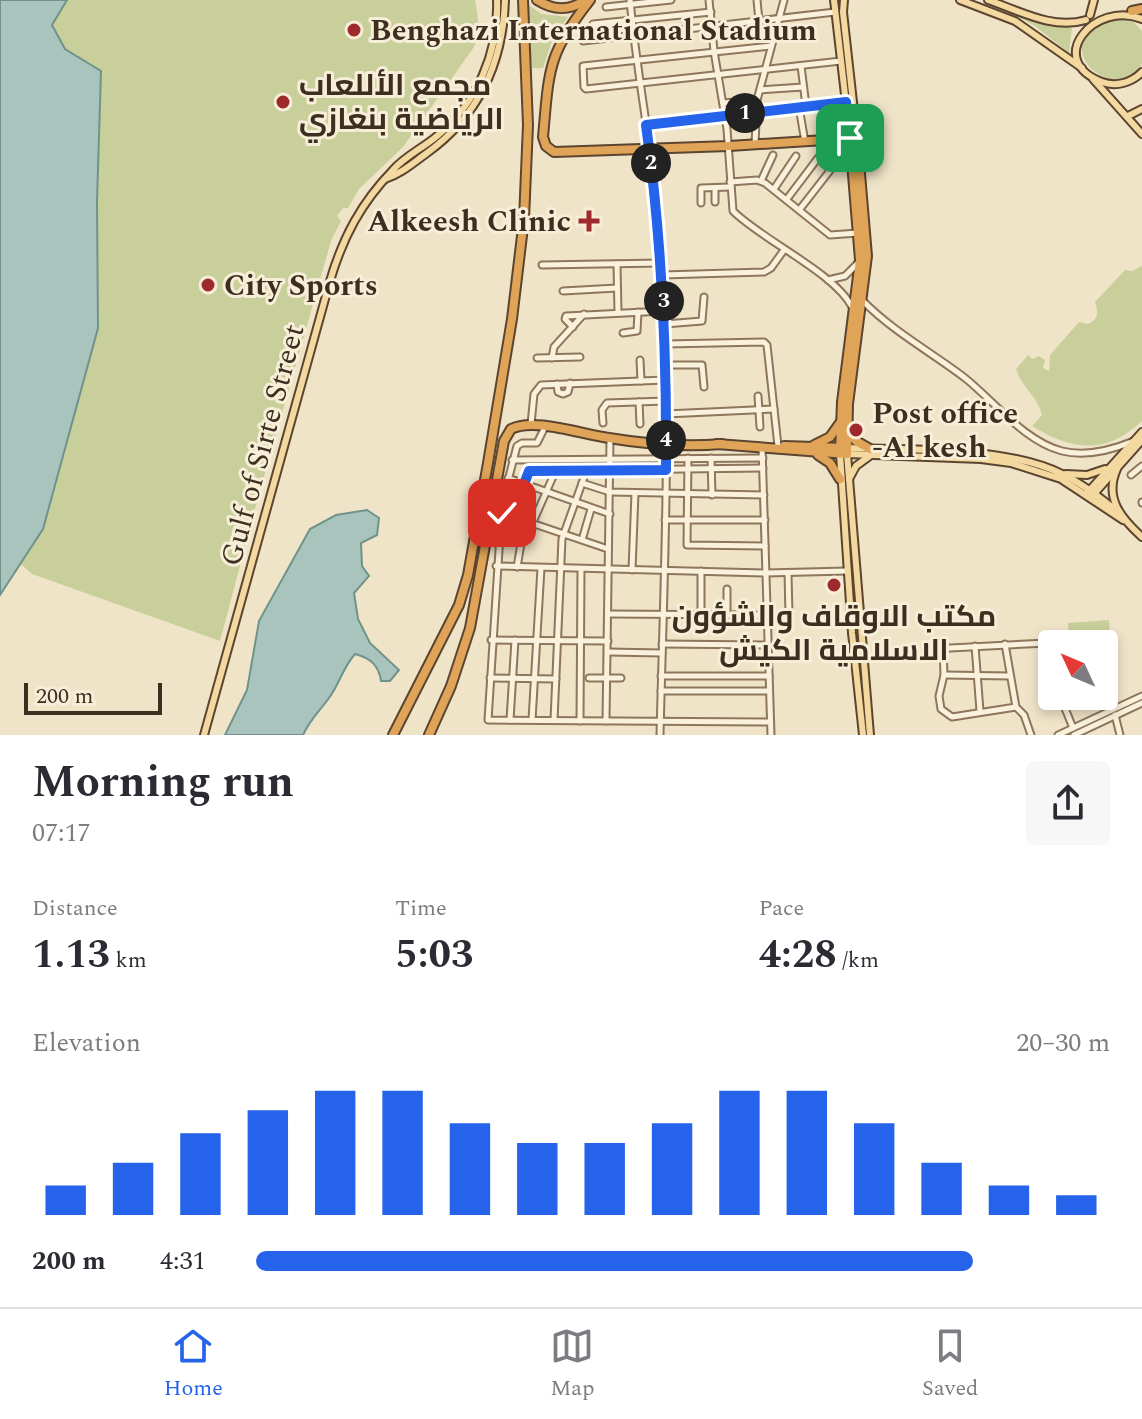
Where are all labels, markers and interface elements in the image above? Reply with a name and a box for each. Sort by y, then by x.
place label: Benghazi International Stadium [370,8,817,54]
marker: Benghazi International Stadium [345,21,363,39]
place label: مجمع الأللعاب الرياضية بنغازي [299,63,504,143]
marker: مجمع الأللعاب الرياضية بنغازي [274,93,292,111]
pin: 1 [725,93,765,133]
text: 1 [739,96,751,129]
pin [816,104,884,172]
icon: arrive [828,116,872,160]
pin: 2 [631,143,671,183]
text: 2 [645,146,657,179]
place label: Alkeesh Clinic [367,199,571,245]
marker: Alkeesh Clinic [578,210,600,232]
place label: City Sports [224,263,378,309]
marker: City Sports [199,276,217,294]
pin: 3 [644,281,684,321]
text: 3 [658,284,670,317]
street label: Gulf of Sirte Street [209,319,317,571]
place label: Post office -Al kesh [872,391,1018,471]
pin: 4 [646,420,686,460]
marker: Post office -Al kesh [847,421,865,439]
text: 4 [660,423,672,456]
pin [468,479,536,547]
icon: check [480,491,524,535]
marker: مكتب الاوقاف والشؤون الاسلامية الكيش [825,576,843,594]
place label: مكتب الاوقاف والشؤون الاسلامية الكيش [672,594,996,674]
north arrow [1038,630,1118,710]
map controls [1038,630,1118,710]
scale bar [24,679,162,715]
text: 200 m [36,680,93,713]
text: Morning run [32,749,294,816]
button: share [1026,761,1110,845]
text: 07:17 [32,813,91,853]
text: Distance [32,892,118,925]
text: Time [395,892,447,925]
text: Pace [759,892,804,925]
text: 1.13 [32,925,110,986]
text: 5:03 [395,925,473,986]
text: 4:28 [759,925,837,986]
text: km [110,944,147,977]
text: /km [837,944,879,977]
text: Elevation [32,1023,141,1063]
text: 20–30 m [1016,1023,1110,1063]
text: 200 m [32,1241,106,1281]
text: 4:31 [160,1241,206,1281]
tab: Home [164,1324,223,1405]
tab: Map [550,1324,595,1405]
tab: Saved [922,1324,978,1405]

